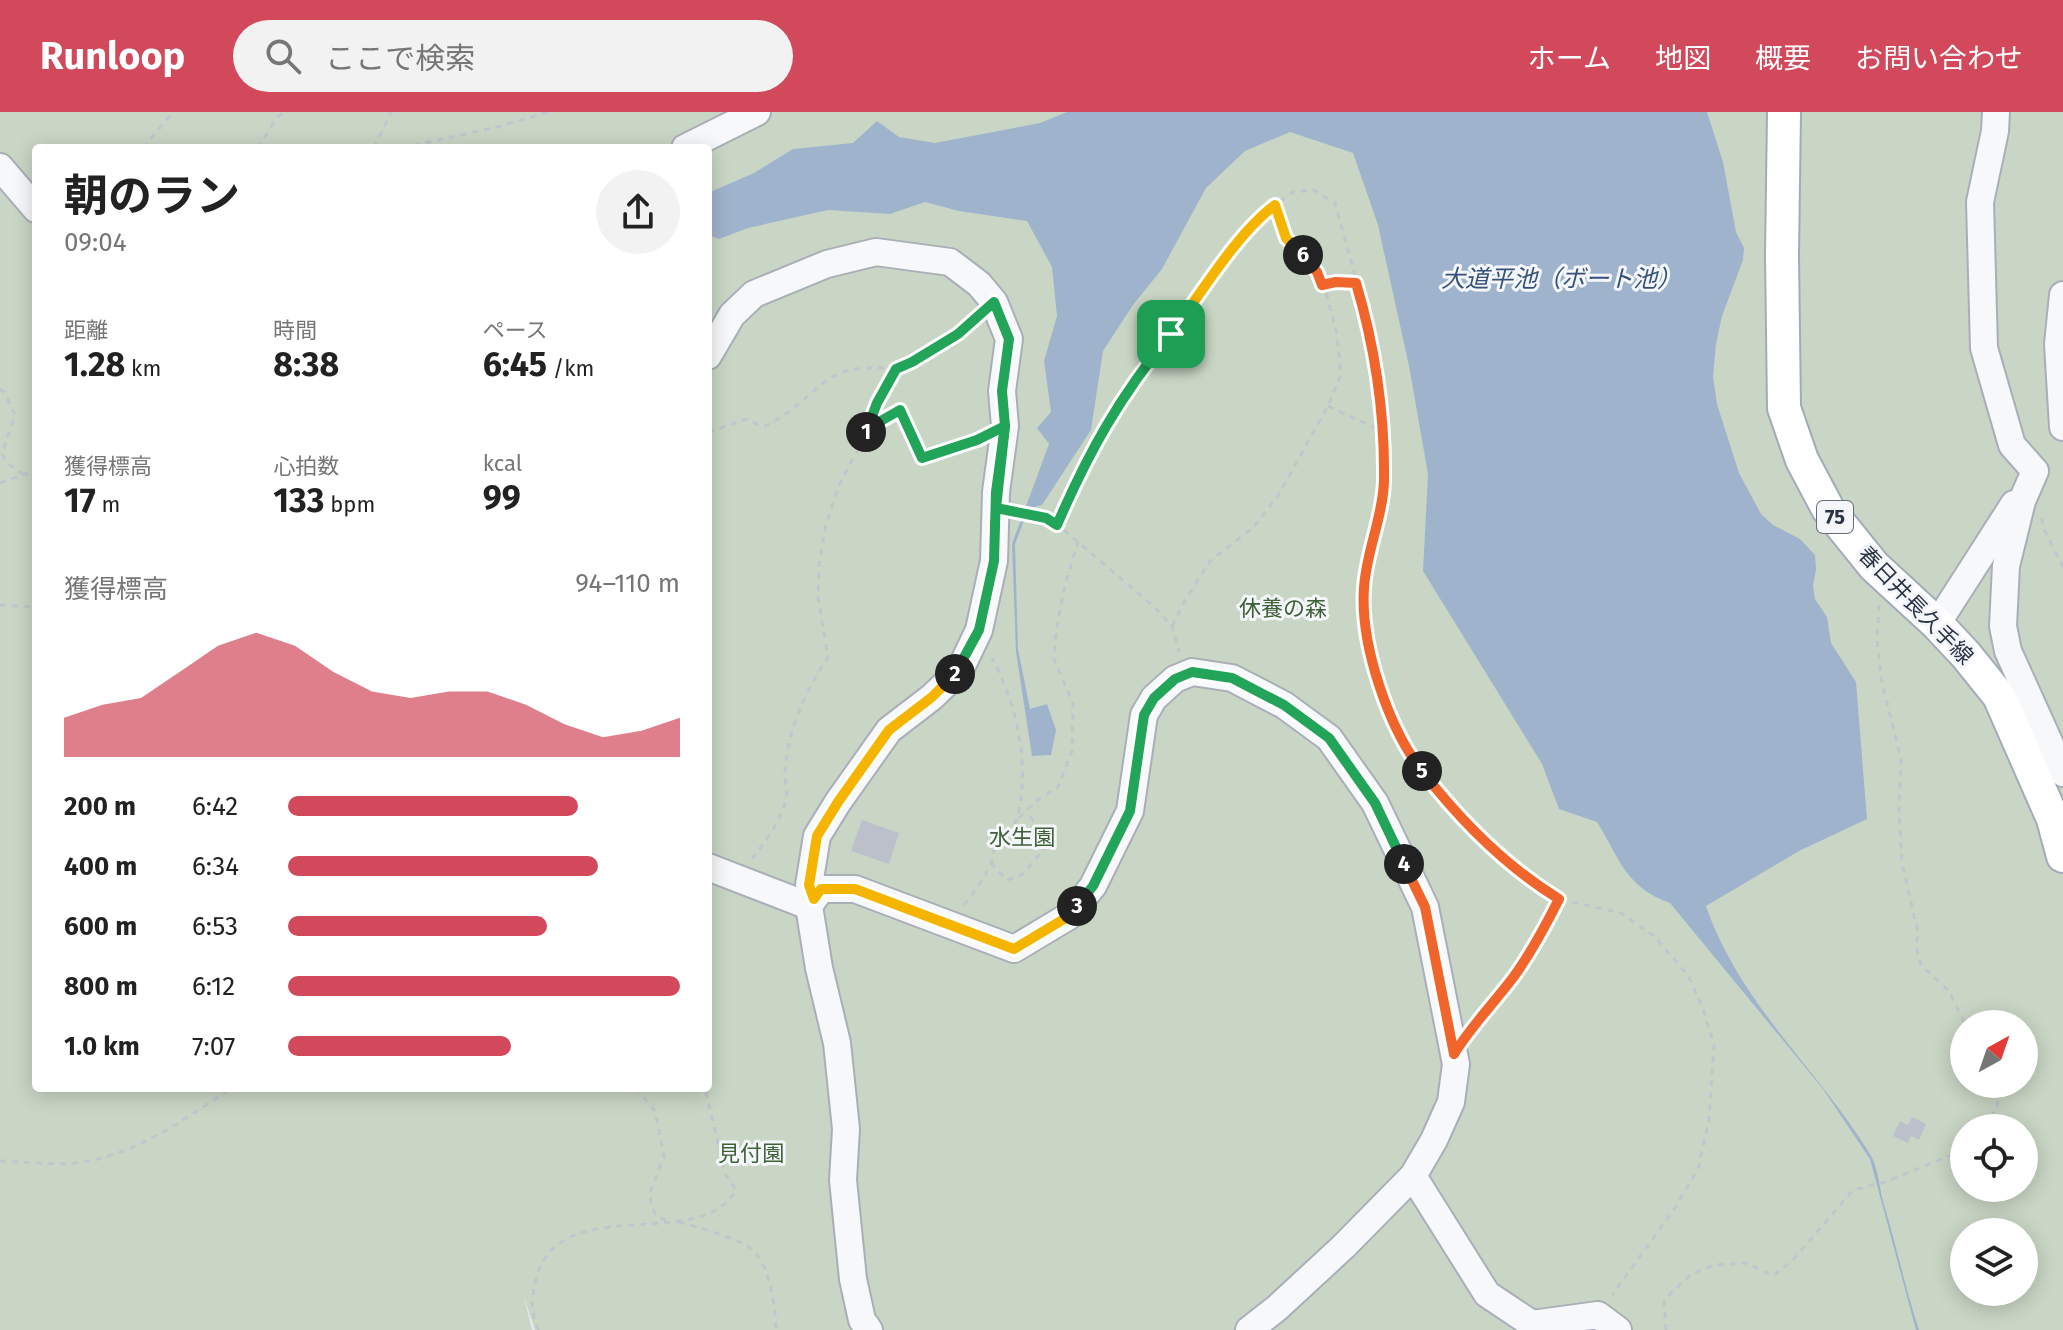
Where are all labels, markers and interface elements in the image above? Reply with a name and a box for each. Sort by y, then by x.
search box [233,20,793,92]
text: Runloop [40,33,185,79]
icon: search [261,34,305,78]
text: ここで検索 [325,41,475,77]
text: ホーム [1528,42,1611,75]
text: 地図 [1655,42,1711,75]
text: 概要 [1755,42,1811,75]
text: お問い合わせ [1855,42,2023,75]
text: 朝のラン [64,170,240,223]
button: share [596,170,680,254]
text: 09:04 [64,227,126,258]
pin: 6 [1283,235,1323,275]
text: 6 [1297,241,1309,268]
water label: 大道平池（ボート池） [1441,265,1681,293]
pin [1137,300,1205,368]
icon: arrive [1149,312,1193,356]
text: 距離 [64,317,108,344]
text: 時間 [273,317,317,344]
text: ペース [483,317,548,344]
text: 1.28 [64,344,125,385]
text: 8:38 [273,344,339,385]
text: 6:45 [483,344,547,385]
text: km [125,355,161,382]
text: /km [547,355,594,382]
pin: 1 [846,412,886,452]
text: 1 [861,418,871,445]
text: kcal [483,450,522,477]
text: 獲得標高 [64,453,152,480]
text: 心拍数 [273,453,339,480]
text: 99 [483,477,521,518]
text: 17 [64,480,96,521]
text: 133 [273,480,324,521]
text: m [96,491,120,518]
text: bpm [324,491,375,518]
road number: 75 [1817,501,1853,533]
street label: 春日井長久手線 [1852,541,1979,670]
text: 94–110 m [575,568,680,599]
text: 獲得標高 [64,574,168,605]
park label: 休養の森 [1239,595,1327,622]
pin: 2 [935,654,975,694]
text: 2 [949,660,961,687]
pin: 5 [1402,751,1442,791]
text: 5 [1416,757,1428,784]
text: 200 m [64,791,136,822]
text: 6:42 [192,791,238,822]
park label: 水生園 [989,824,1055,851]
pin: 4 [1384,844,1424,884]
text: 4 [1398,850,1410,877]
text: 400 m [64,851,137,882]
text: 6:34 [192,851,239,882]
pin: 3 [1057,886,1097,926]
text: 3 [1071,892,1083,919]
text: 600 m [64,911,137,942]
text: 6:53 [192,911,238,942]
text: 800 m [64,971,138,1002]
text: 6:12 [192,971,235,1002]
north arrow [1950,1010,2038,1098]
map controls [1950,1010,2038,1306]
text: 1.0 km [64,1031,140,1062]
text: 7:07 [192,1031,235,1062]
button: locate [1950,1114,2038,1202]
park label: 見付園 [718,1140,784,1167]
button: layers [1950,1218,2038,1306]

